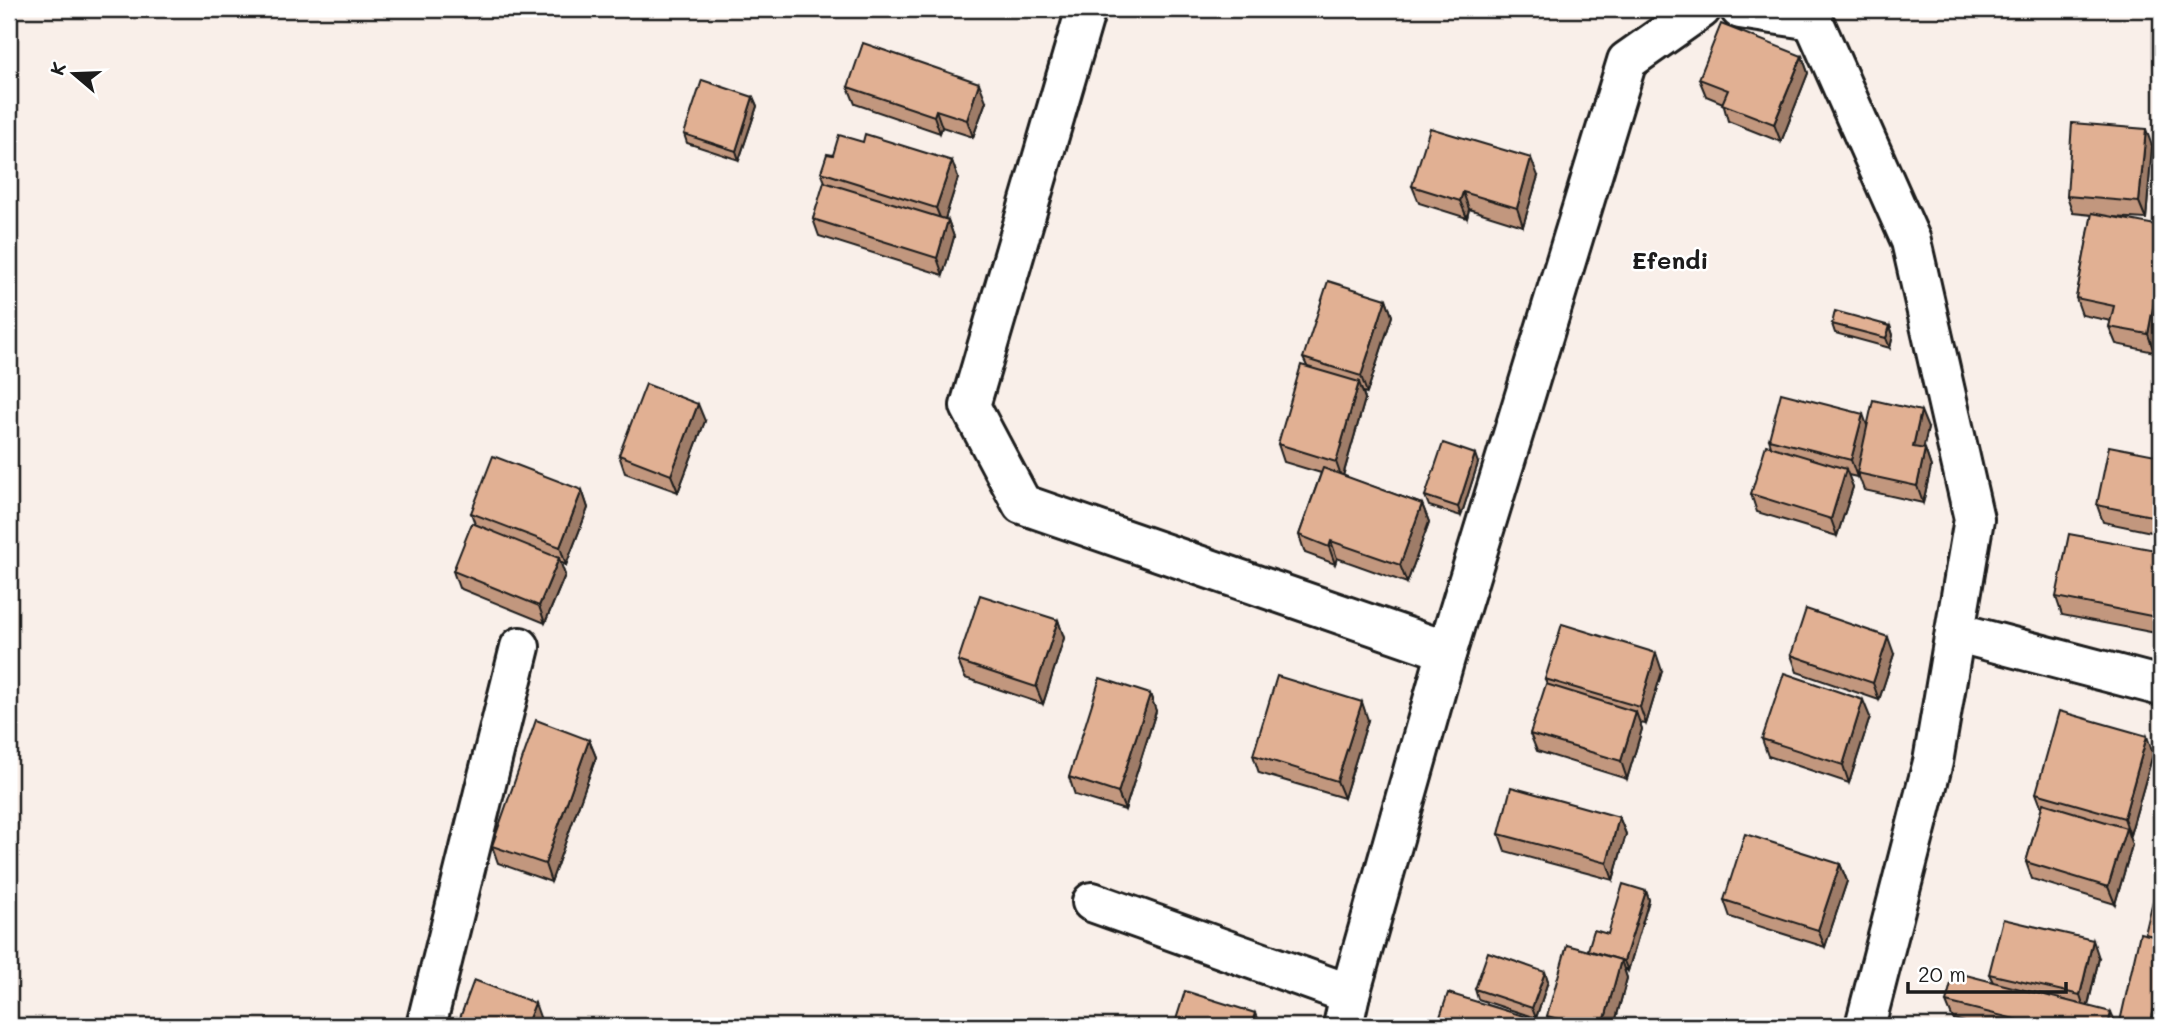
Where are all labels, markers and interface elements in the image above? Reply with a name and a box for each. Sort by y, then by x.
north arrow [38,38,108,108]
text: K [44,58,71,78]
district label: Efendi [1631,244,1709,275]
scale bar [1908,951,2065,995]
text: 20 m [1918,960,1966,987]

